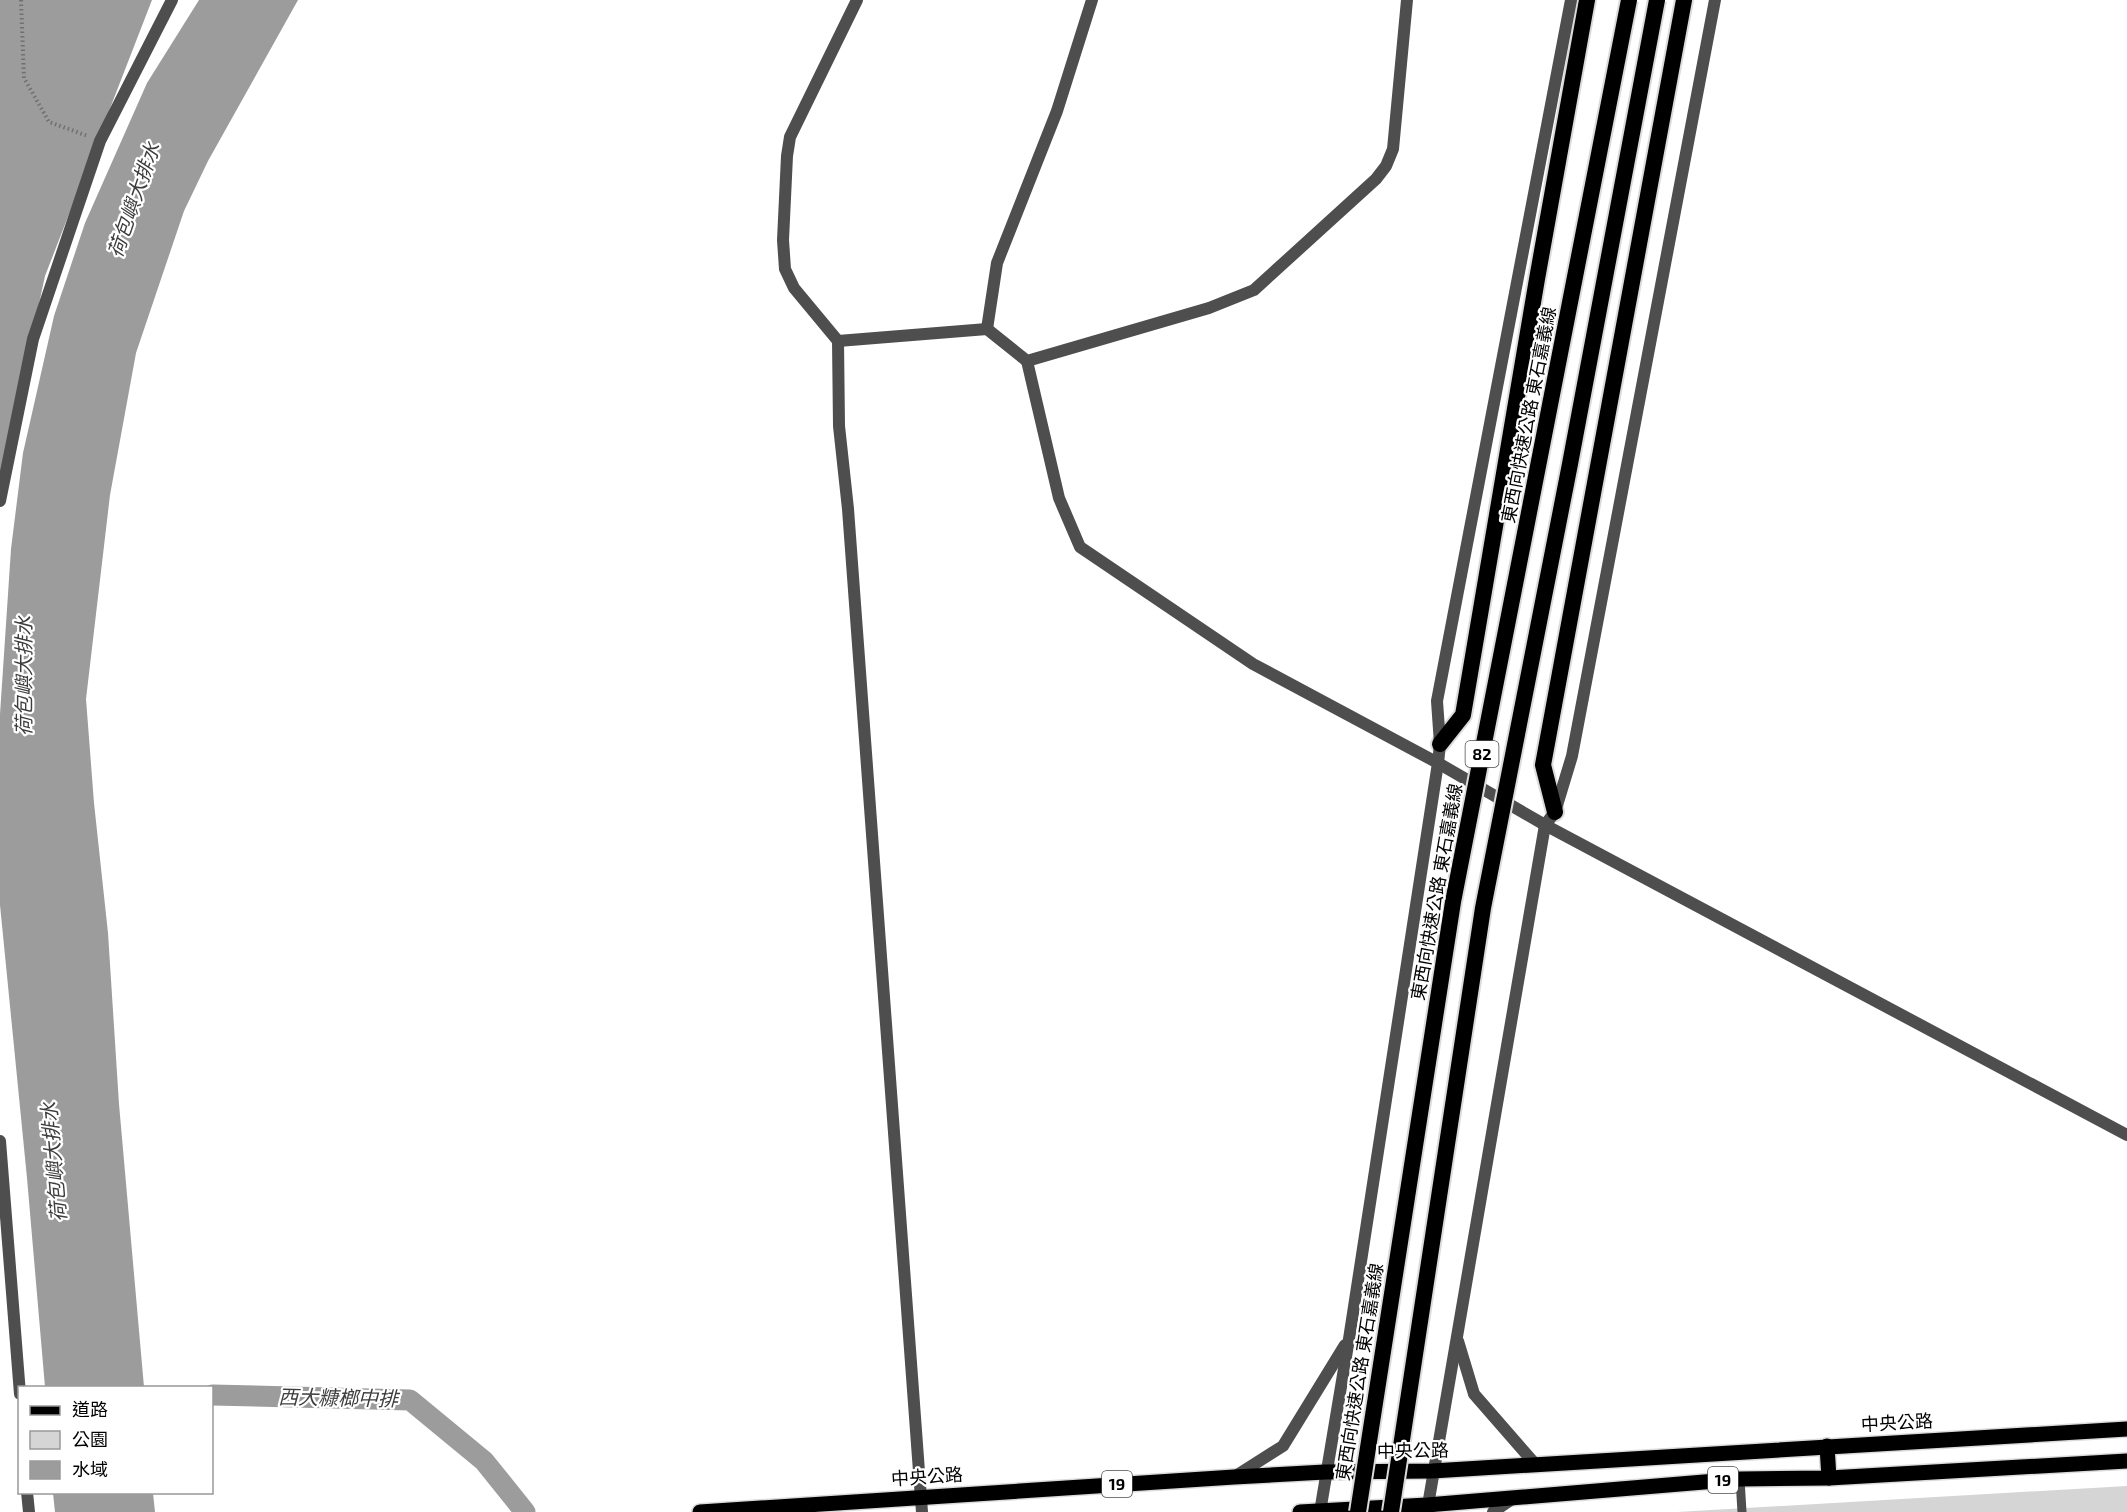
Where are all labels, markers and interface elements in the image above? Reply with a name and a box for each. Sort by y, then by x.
water label: 荷包嶼大排水 [102,138,164,260]
street label: 東西向快速公路 東石嘉義線 [1496,305,1560,525]
water label: 荷包嶼大排水 [11,615,35,736]
road number: 82 [1466,741,1498,767]
street label: 東西向快速公路 東石嘉義線 [1406,782,1466,1002]
water label: 荷包嶼大排水 [36,1100,70,1223]
street label: 東西向快速公路 東石嘉義線 [1331,1261,1387,1482]
water label: 西大糠榔中排 [278,1384,401,1410]
legend [18,1386,213,1494]
text: 道路 [72,1398,108,1420]
street label: 中央公路 [1860,1409,1933,1435]
text: 公園 [72,1428,108,1450]
street label: 中央公路 [1377,1438,1449,1462]
text: 水域 [72,1458,108,1480]
street label: 中央公路 [890,1463,964,1489]
road number: 19 [1708,1467,1738,1493]
road number: 19 [1102,1471,1132,1497]

